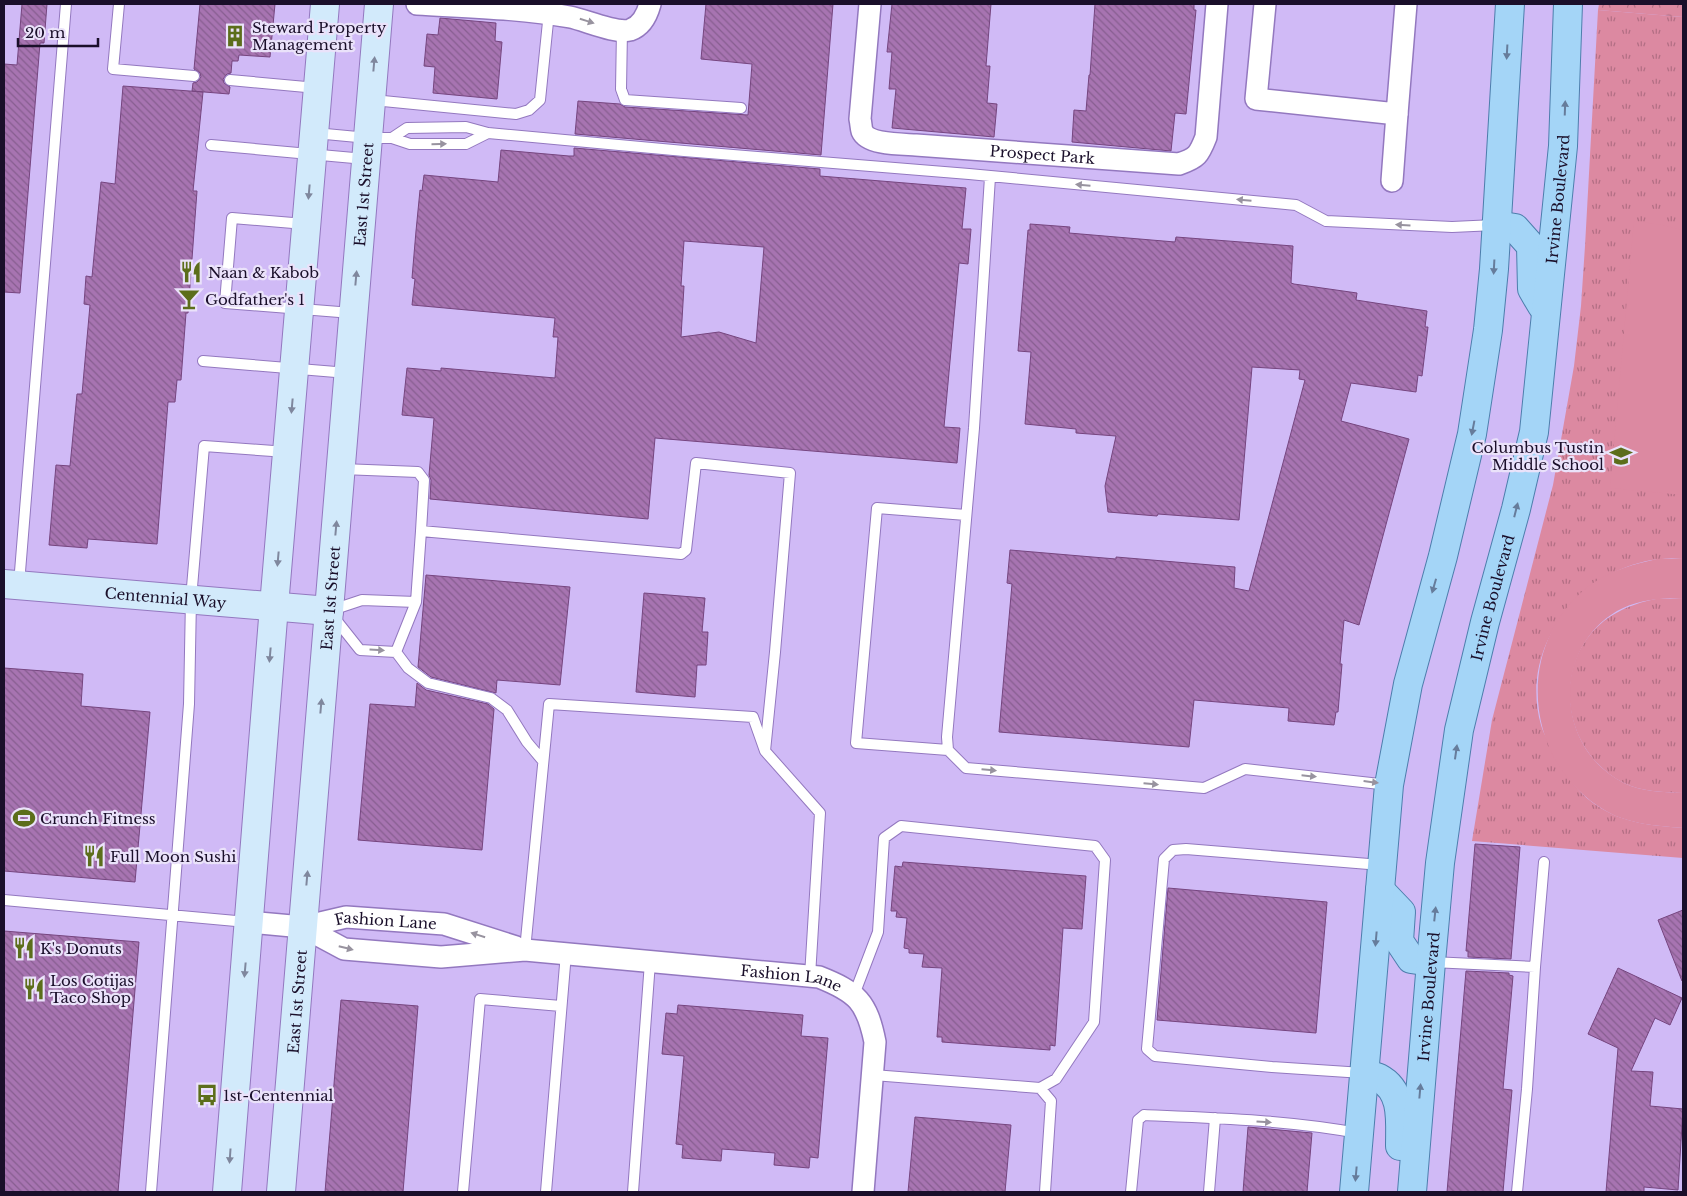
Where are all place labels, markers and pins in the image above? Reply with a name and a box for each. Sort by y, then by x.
place label: Steward Property Management [252,18,387,54]
building icon: Steward Property Management [222,23,248,49]
restaurant icon: Naan & Kabob [178,259,204,285]
place label: Naan & Kabob [208,263,319,282]
bar icon: Godfather's 1 [176,286,202,312]
place label: Godfather's 1 [205,290,305,309]
place label: Columbus Tustin Middle School [1471,438,1604,474]
school or university icon: Columbus Tustin Middle School [1608,443,1634,469]
sports icon: Crunch Fitness [11,805,37,831]
place label: Crunch Fitness [40,809,156,828]
restaurant icon: Full Moon Sushi [81,843,107,869]
place label: Full Moon Sushi [110,847,236,866]
restaurant icon: K's Donuts [11,935,37,961]
place label: K's Donuts [40,939,122,958]
place label: Los Cotijas Taco Shop [50,971,134,1007]
restaurant icon: Los Cotijas Taco Shop [21,976,47,1002]
bus stop icon: 1st-Centennial [194,1082,220,1108]
place label: 1st-Centennial [223,1086,333,1105]

